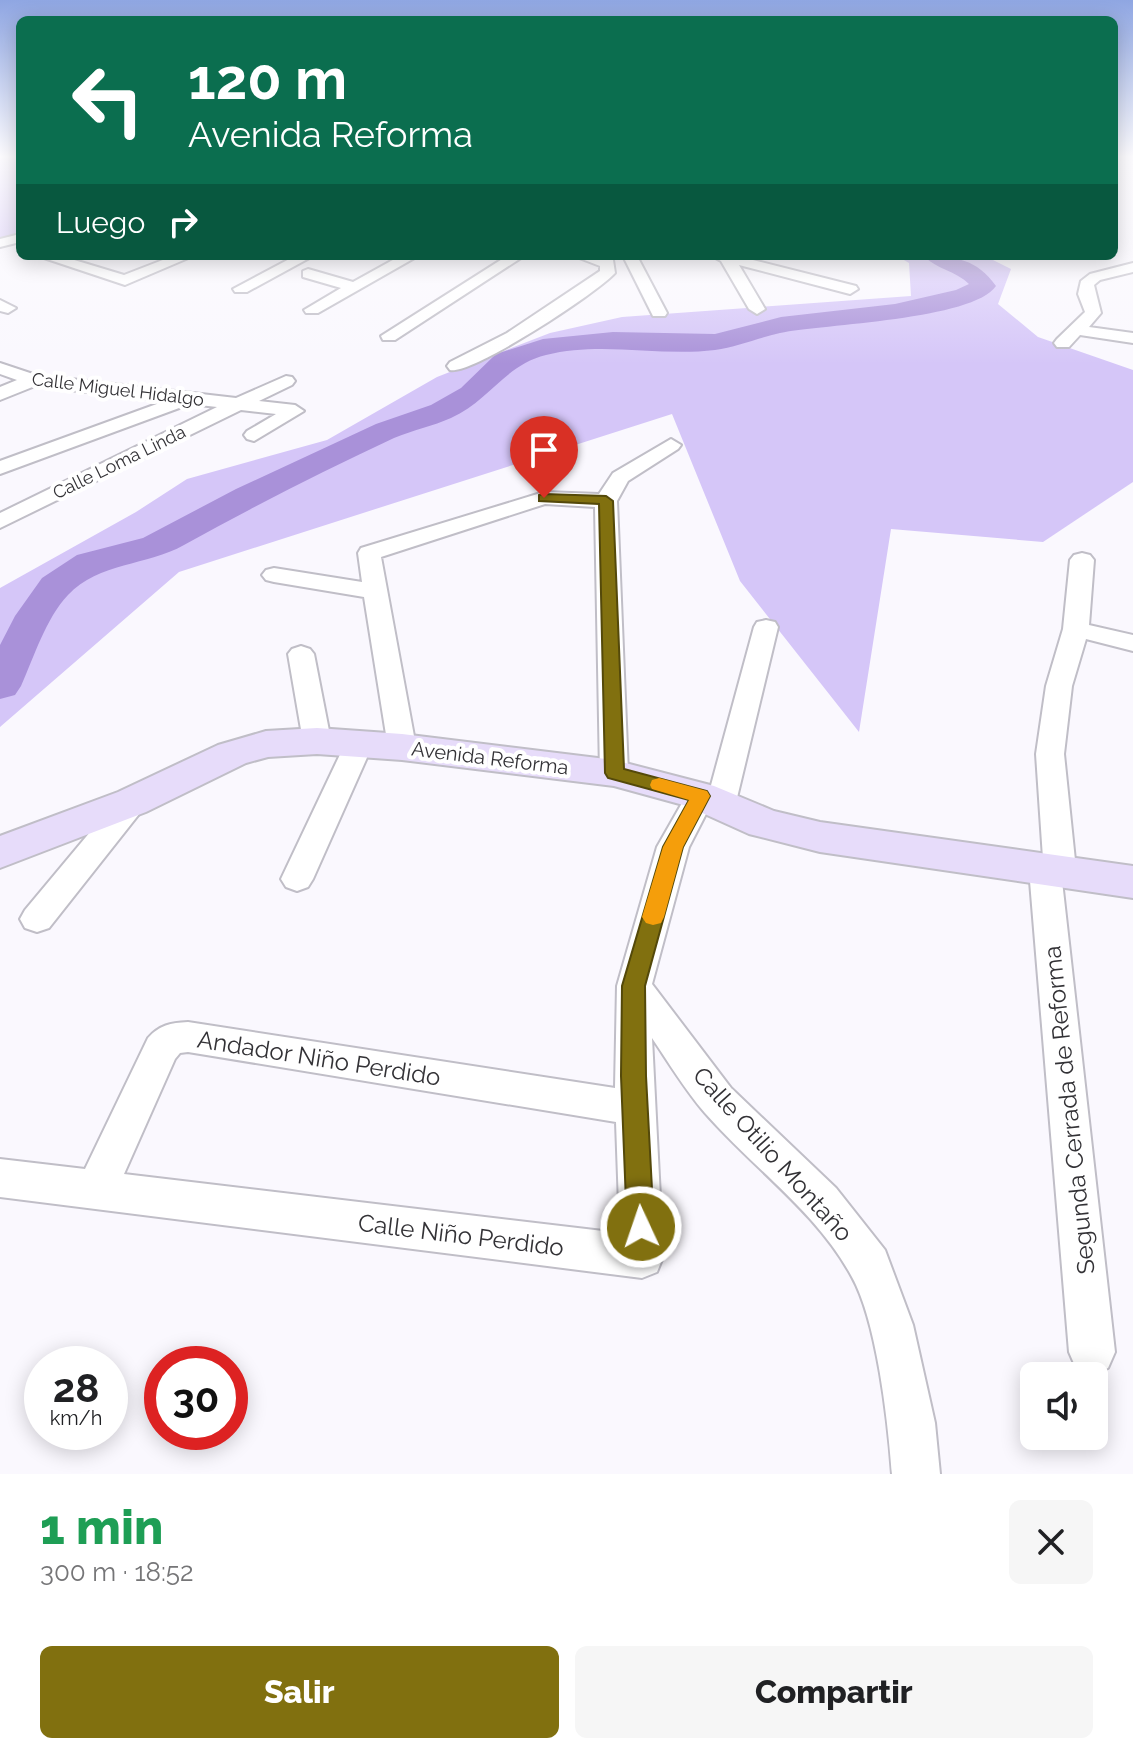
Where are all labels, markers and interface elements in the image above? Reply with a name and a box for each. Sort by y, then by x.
text: 120 m [188,46,347,112]
icon: left [56,48,160,152]
text: Avenida Reforma [188,113,473,155]
icon: right [161,200,205,244]
text: Luego [56,205,145,240]
street label: Calle Miguel Hidalgo [31,368,205,410]
pin [510,416,578,498]
street label: Calle Loma Linda [49,421,189,503]
icon: arrive [522,428,566,472]
street label: Avenida Reforma [410,736,570,780]
street label: Segunda Cerrada de Reforma [1037,944,1101,1276]
street label: Andador Niño Perdido [195,1024,443,1092]
street label: Calle Otilio Montaño [687,1061,859,1247]
position arrow [599,1185,683,1269]
street label: Calle Niño Perdido [356,1208,566,1262]
speed limit sign: 30 [144,1346,248,1450]
map controls [1020,1362,1108,1450]
button: sound [1020,1362,1108,1450]
text: 28 [53,1364,99,1411]
text: km/h [50,1406,102,1430]
text: 1 min [40,1499,163,1555]
button: close [1009,1500,1093,1584]
text: 300 m · 18:52 [40,1557,194,1587]
button: Salir [40,1646,559,1738]
button: Compartir [575,1646,1093,1738]

